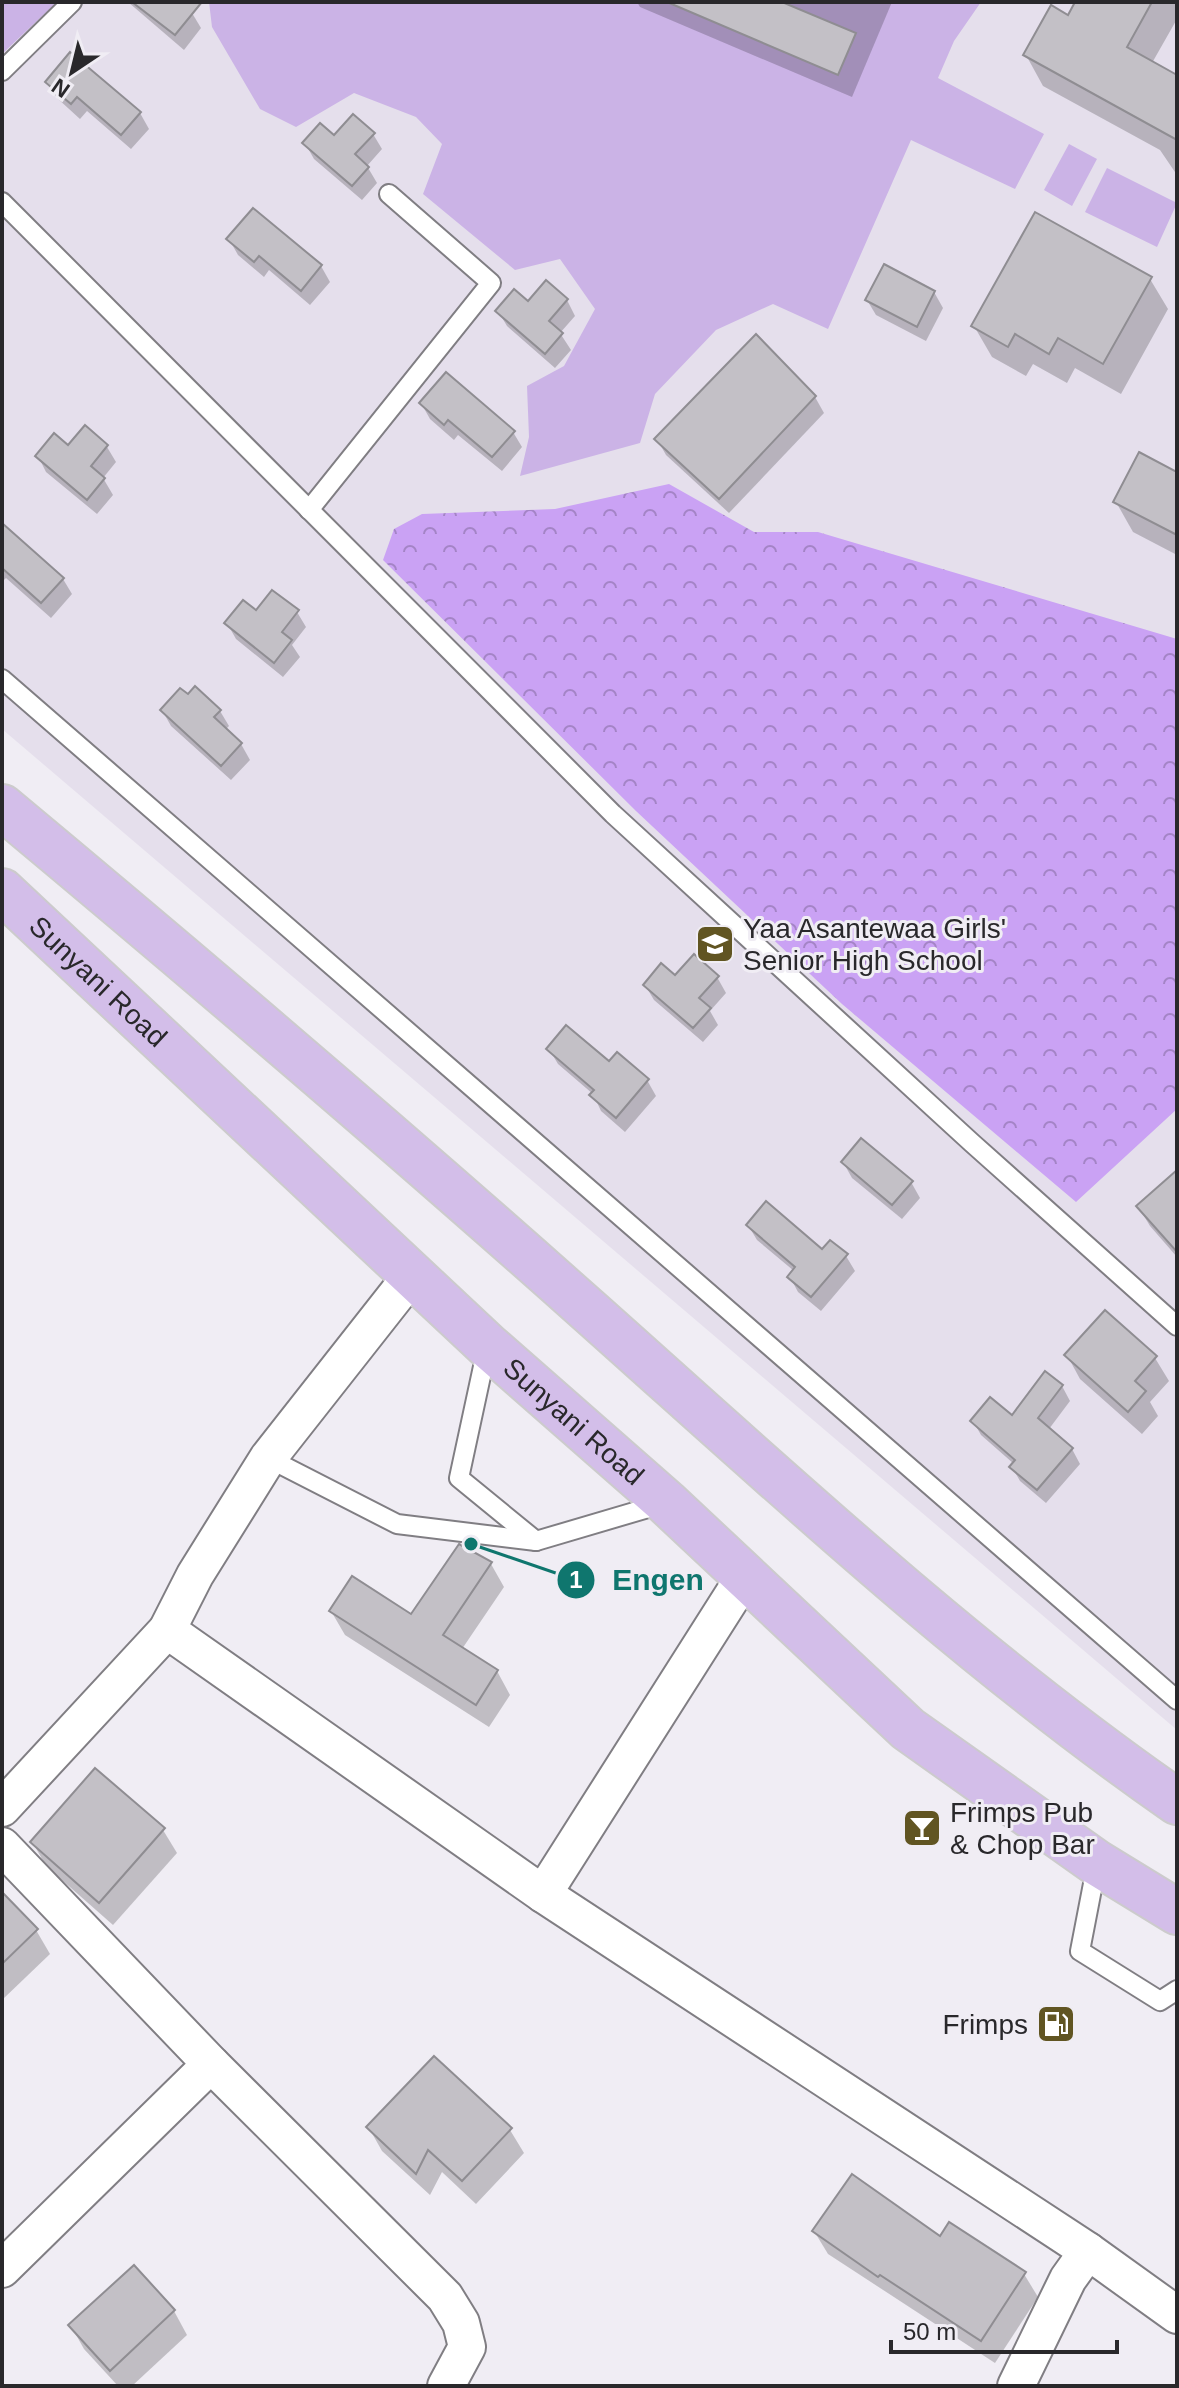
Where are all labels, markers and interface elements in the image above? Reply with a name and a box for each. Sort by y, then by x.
north arrow [32,32,112,112]
text: N [47,73,74,103]
street label: Sunyani Road [23,910,173,1053]
place label: Yaa Asantewaa Girls' Senior High School [743,913,1006,976]
school or university icon: Yaa Asantewaa Girls' Senior High School [694,923,736,965]
street label: Sunyani Road [497,1352,650,1491]
callout: Engen [556,1553,719,1607]
text: Engen [612,1563,704,1596]
text: 1 [569,1566,583,1593]
place label: Frimps Pub & Chop Bar [950,1797,1095,1860]
bar icon: Frimps Pub & Chop Bar [901,1807,943,1849]
fuel station icon: Frimps [1035,2003,1077,2045]
place label: Frimps [942,2009,1028,2040]
scale bar [891,2304,1117,2354]
text: 50 m [903,2318,956,2345]

